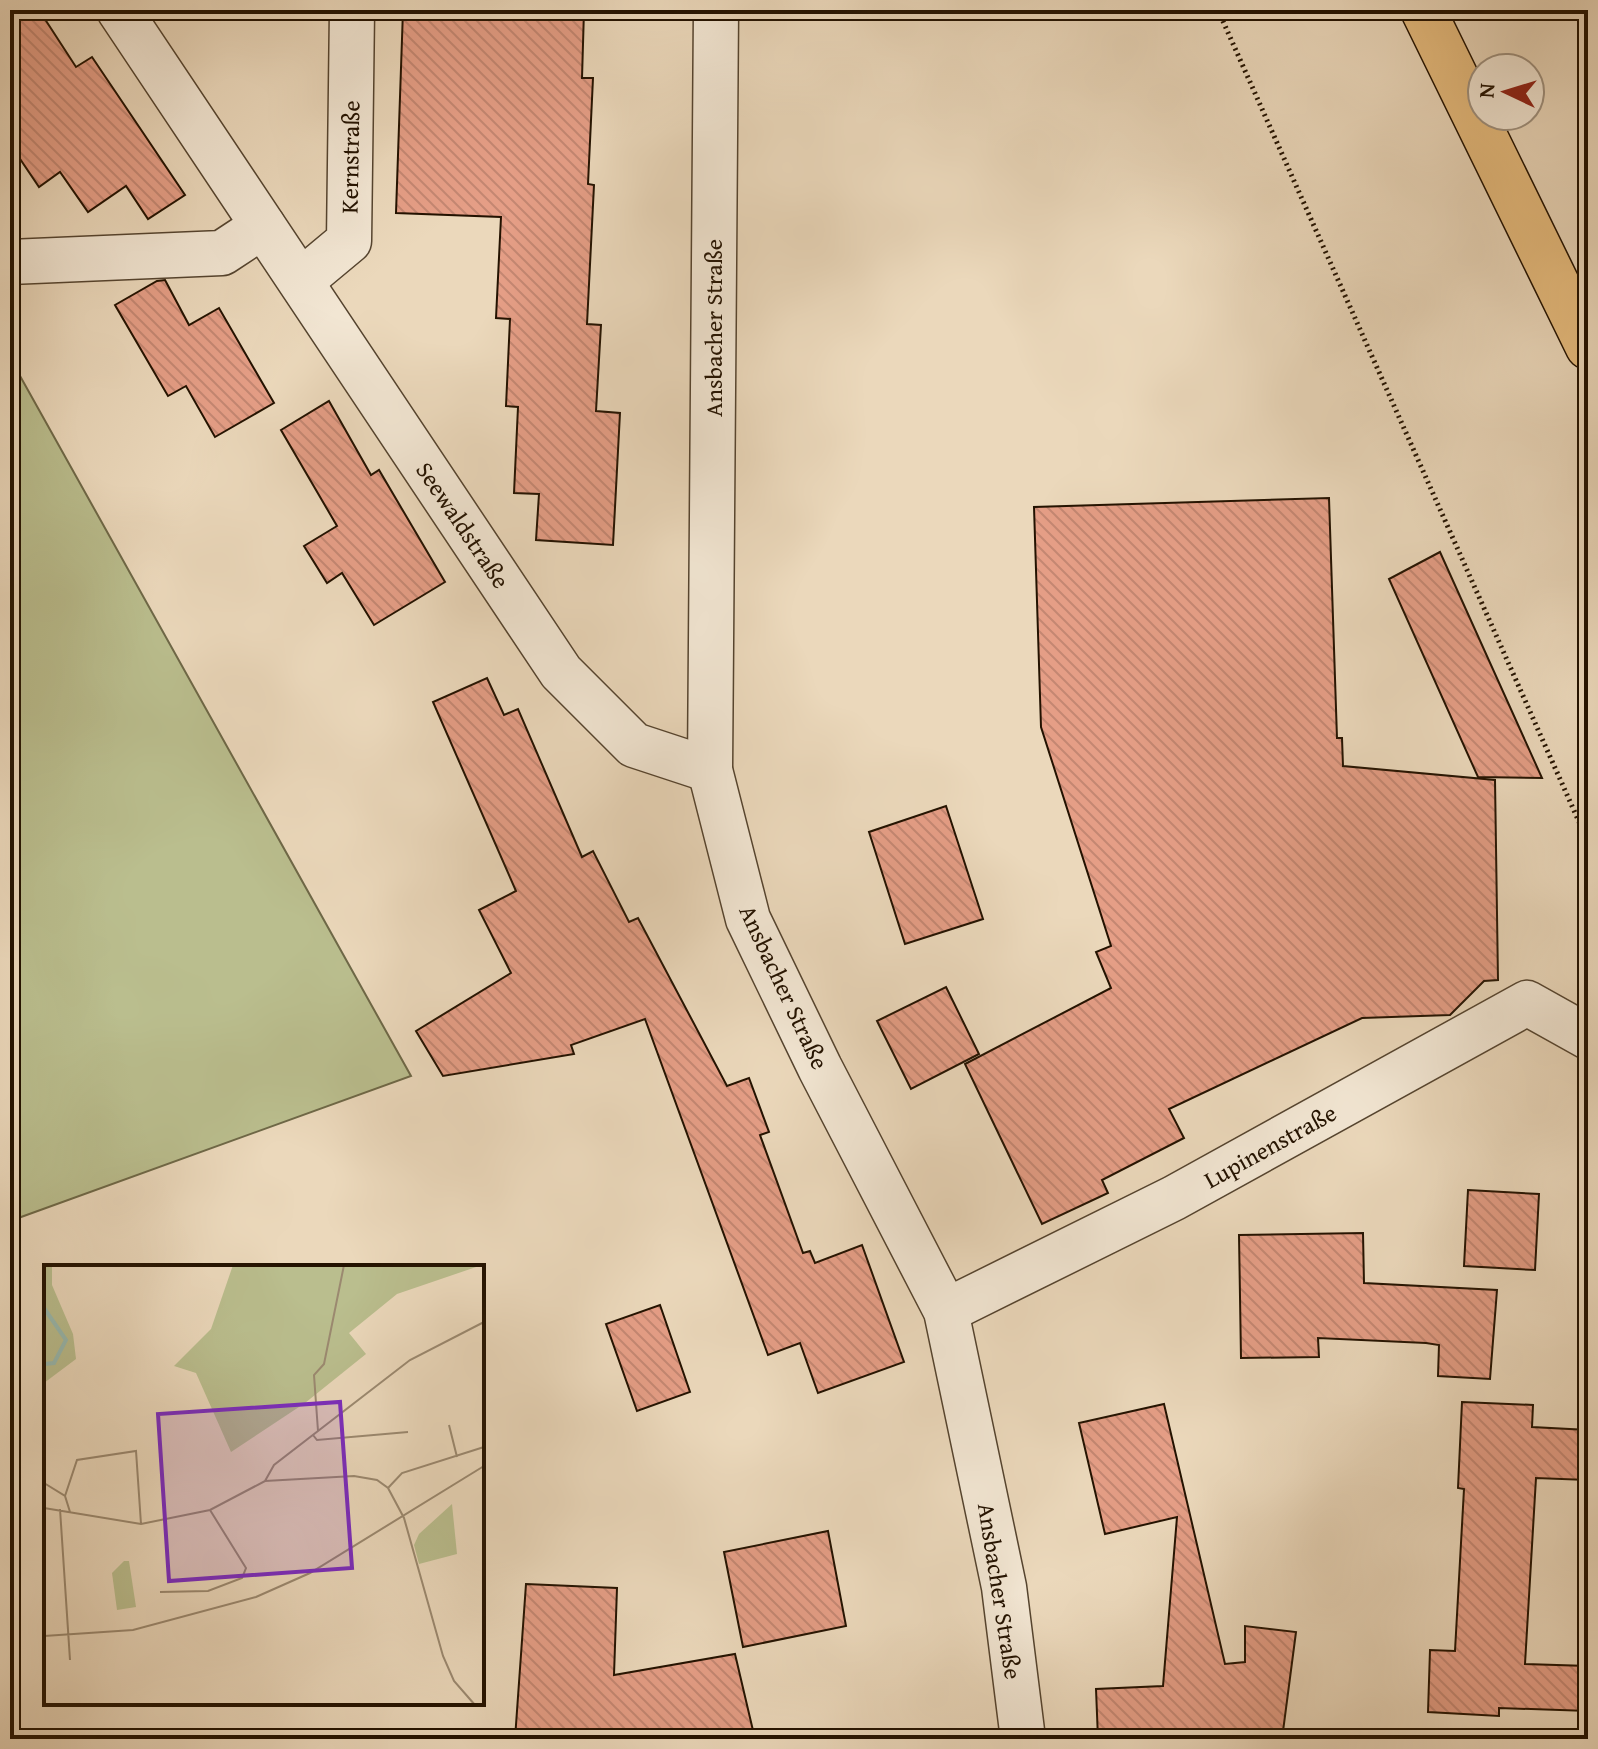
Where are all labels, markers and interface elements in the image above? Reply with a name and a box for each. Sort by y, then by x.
north arrow [1466,52,1546,132]
text: N [1470,82,1503,99]
street label: Kernstraße [332,100,368,214]
street label: Ansbacher Straße [696,239,731,417]
street label: Seewaldstraße [408,455,518,595]
street label: Ansbacher Straße [731,899,837,1075]
street label: Lupinenstraße [1197,1095,1343,1197]
inset map [44,1265,484,1705]
street label: Ansbacher Straße [969,1500,1031,1682]

